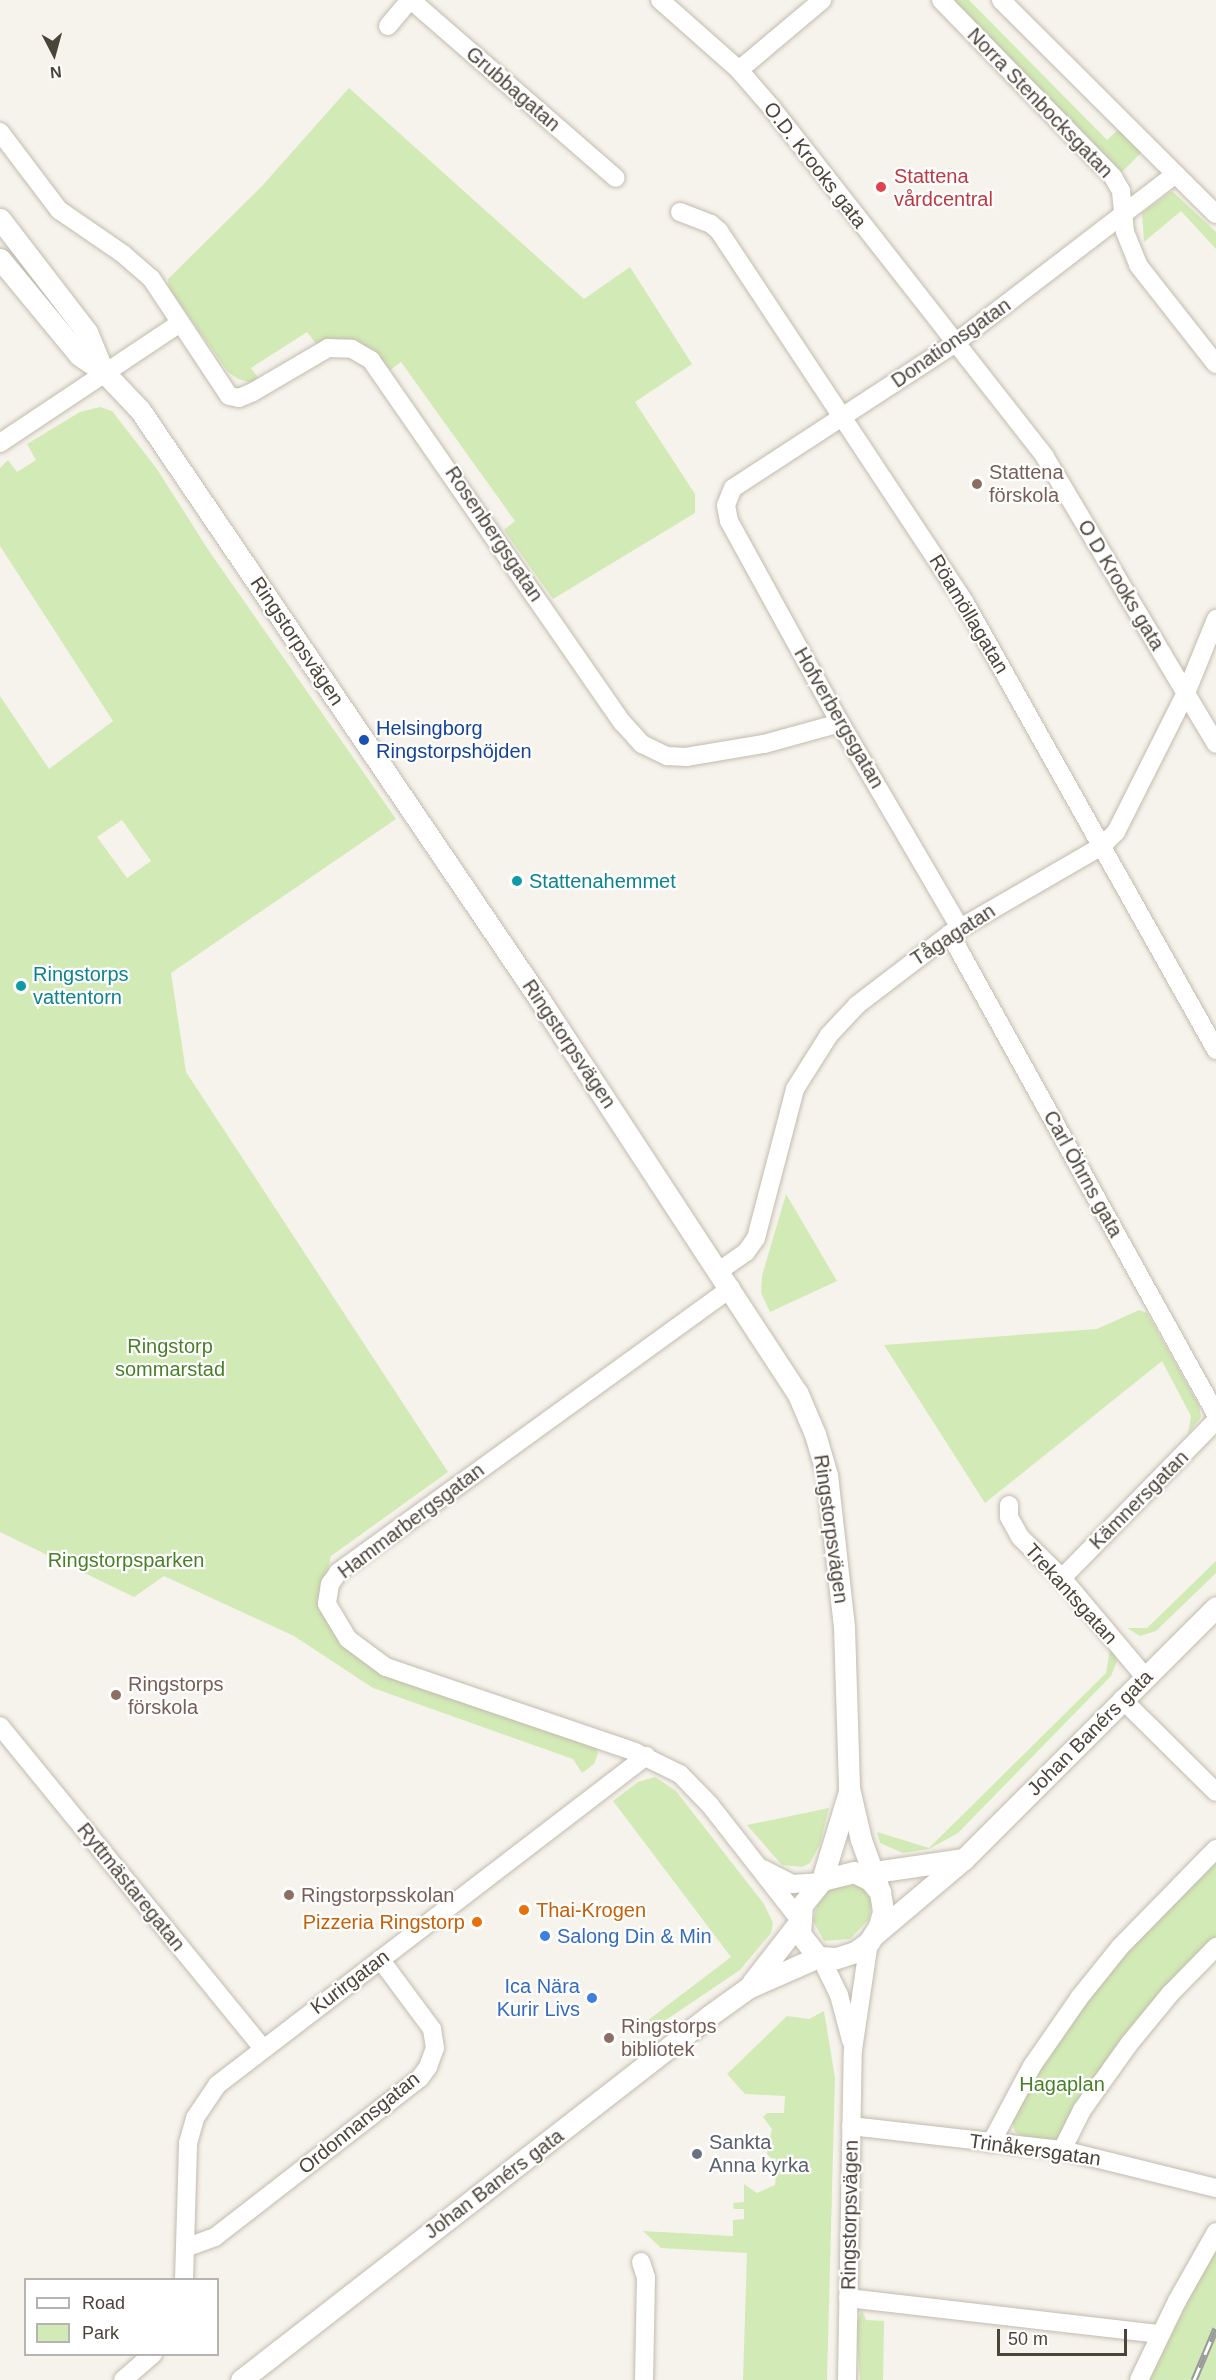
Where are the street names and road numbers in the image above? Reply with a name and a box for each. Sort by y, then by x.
street label: Norra Stenbocksgatan [962,23,1118,183]
street label: Grubbagatan [461,42,565,136]
street label: O.D. Krooks gata [758,97,872,233]
street label: Donationsgatan [887,293,1015,393]
street label: Rosenbergsgatan [440,462,548,606]
street label: O D Krooks gata [1073,515,1169,655]
street label: Röamöllagatan [924,550,1014,678]
street label: Ringstorpsvägen [245,572,349,710]
street label: Hofverbergsgatan [789,643,889,793]
street label: Tågagatan [906,899,1000,971]
street label: Ringstorpsvägen [517,975,621,1113]
street label: Carl Öhrns gata [1038,1106,1128,1242]
street label: Kämnersgatan [1085,1446,1193,1554]
street label: Ringstorpsvägen [809,1453,853,1605]
street label: Hammarbergsgatan [333,1458,489,1584]
street label: Trekantsgatan [1020,1539,1122,1649]
street label: Johan Banérs gata [1022,1665,1158,1801]
street label: Ryttmästaregatan [72,1818,190,1956]
street label: Kurirgatan [306,1945,394,2019]
street label: Ordonnansgatan [294,2067,424,2179]
street label: Johan Banérs gata [420,2124,568,2244]
street label: Trinåkersgatan [968,2129,1102,2171]
street label: Ringstorpsvägen [837,2140,863,2290]

